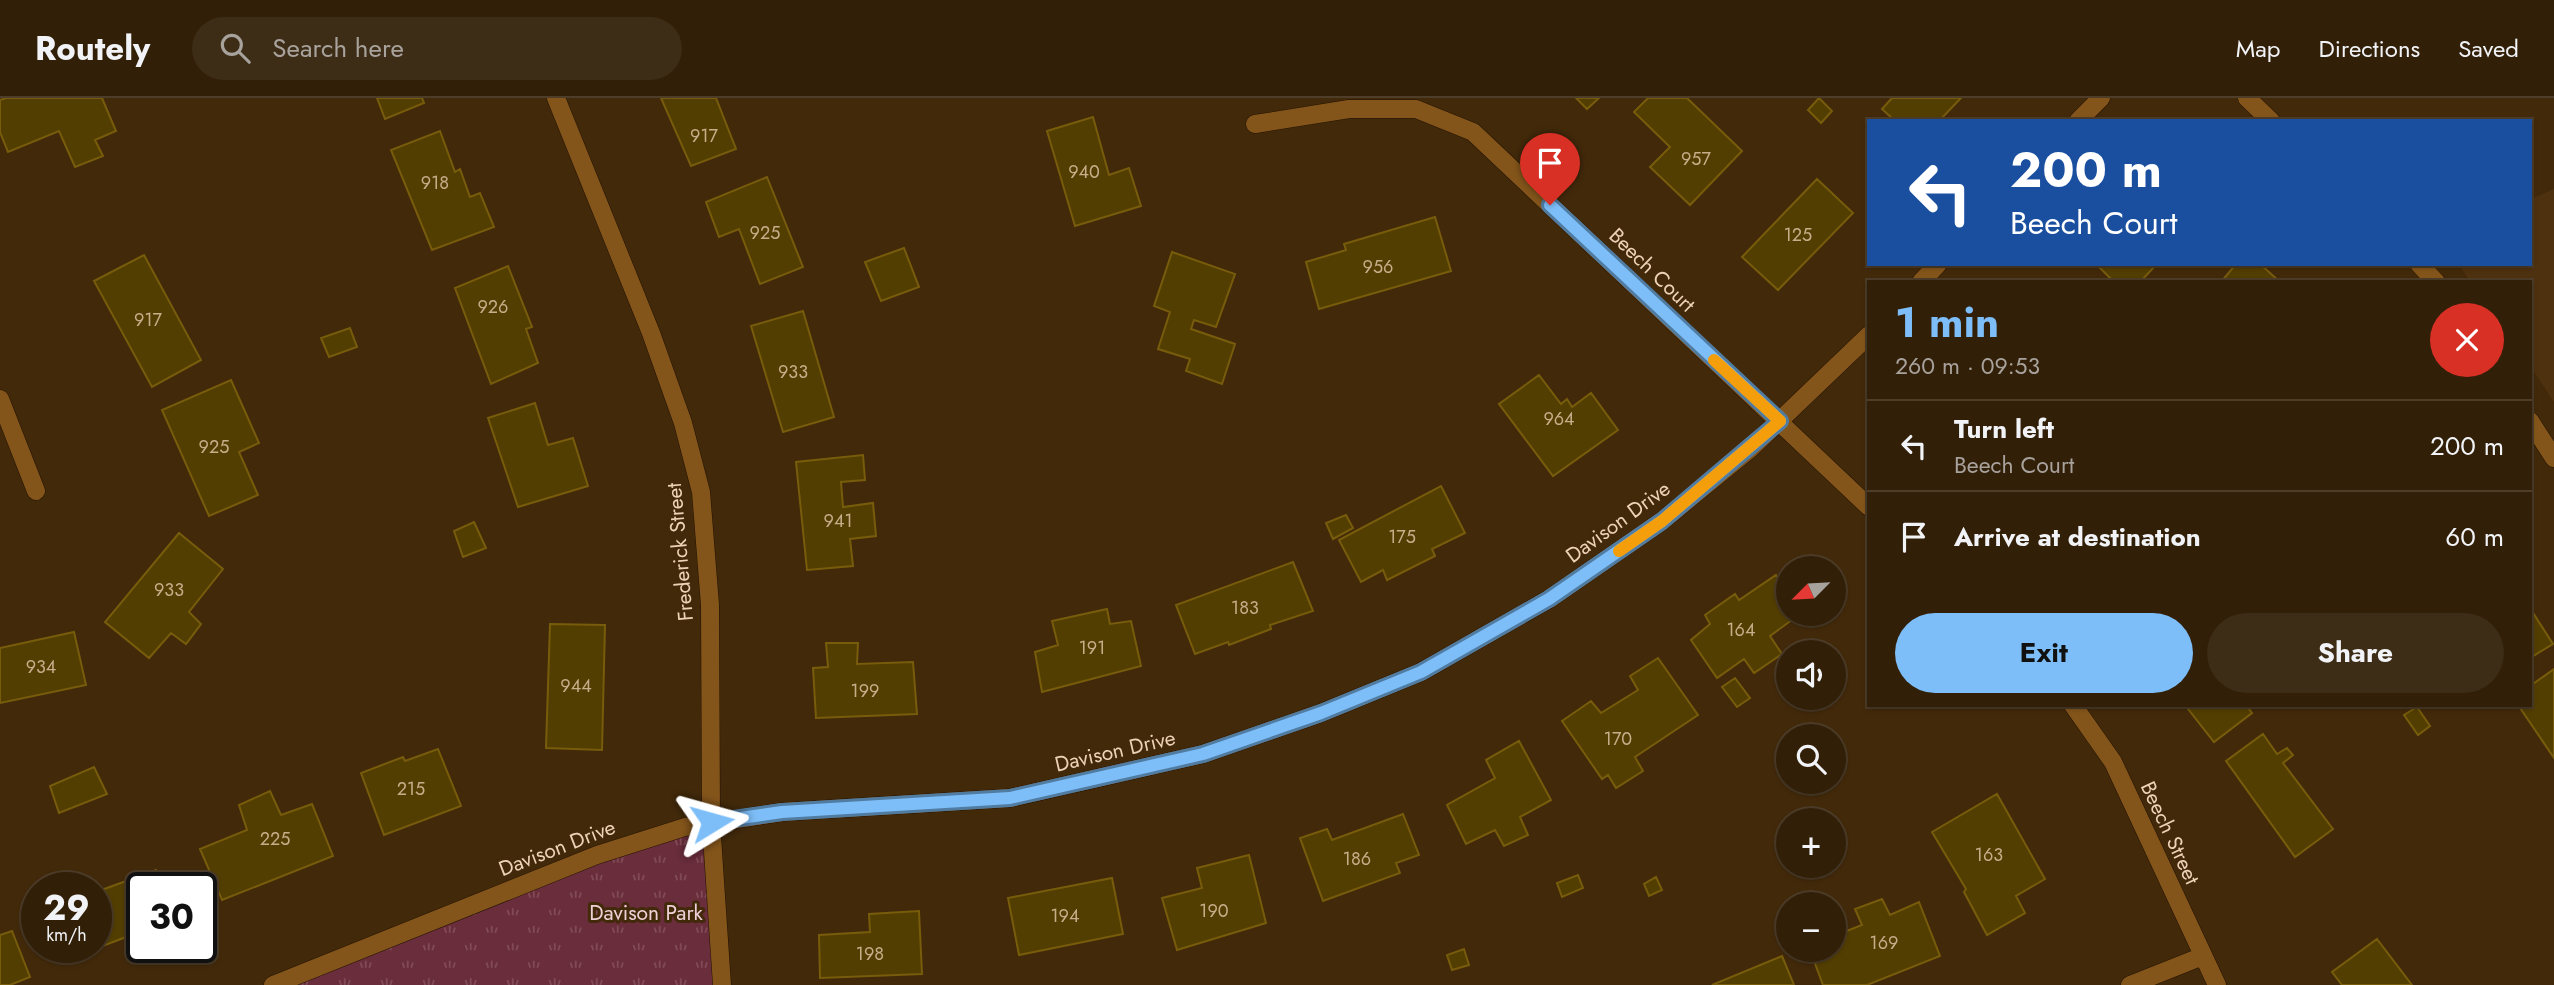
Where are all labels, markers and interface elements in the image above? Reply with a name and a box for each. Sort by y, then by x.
search box [192,17,682,80]
text: Routely [35,25,150,72]
icon: search [216,29,254,67]
text: Search here [272,29,404,67]
text: Map [2236,31,2281,66]
text: Directions [2319,31,2420,66]
text: Saved [2458,31,2519,66]
house number: 917 [690,123,719,149]
pin [1520,133,1580,205]
text: 200 m [2010,135,2162,205]
icon: arrive [1531,144,1569,182]
house number: 957 [1681,146,1712,172]
icon: left [1895,147,1986,238]
house number: 940 [1068,159,1100,185]
house number: 918 [421,170,449,196]
text: Beech Court [2010,200,2177,246]
house number: 925 [750,220,780,246]
street label: Beech Court [1602,221,1702,319]
house number: 125 [1784,222,1812,248]
house number: 956 [1363,254,1393,280]
text: 1 min [1895,292,1999,353]
house number: 926 [478,294,508,320]
button: close [2430,303,2504,377]
house number: 917 [134,307,163,333]
text: 260 m · 09:53 [1895,349,2040,383]
house number: 933 [778,359,808,385]
house number: 964 [1543,406,1575,432]
text: Turn left [1954,410,2054,448]
icon: left [1895,427,1933,465]
text: 200 m [2430,427,2504,465]
house number: 925 [199,434,229,460]
text: Beech Court [1954,448,2074,482]
street label: Davison Drive [1559,474,1677,570]
street label: Frederick Street [659,481,701,623]
house number: 941 [824,508,852,534]
icon: arrive [1895,518,1933,556]
text: Arrive at destination [1954,518,2201,556]
text: 60 m [2445,518,2504,556]
house number: 175 [1388,524,1416,550]
north arrow [1776,556,1846,626]
map controls [1776,556,1846,962]
house number: 933 [154,577,184,603]
house number: 183 [1231,595,1259,621]
button: Exit [1895,613,2193,693]
button: Share [2207,613,2504,693]
house number: 164 [1727,617,1755,643]
house number: 191 [1079,635,1105,661]
button: sound [1776,640,1846,710]
house number: 934 [26,654,56,680]
house number: 944 [560,673,592,699]
house number: 199 [851,678,879,704]
street label: Davison Drive [1052,723,1178,779]
button: search [1776,724,1846,794]
house number: 170 [1604,726,1632,752]
house number: 215 [397,776,425,802]
street label: Beech Street [2133,776,2207,890]
position arrow [675,785,749,859]
button: + [1776,808,1846,878]
street label: Davison Drive [494,812,620,884]
house number: 225 [260,826,290,852]
house number: 163 [1975,842,2003,868]
house number: 186 [1343,846,1371,872]
speed limit sign: 30 [126,872,217,963]
text: 29 [43,883,90,933]
button: − [1776,892,1846,962]
park label: Davison Park [589,898,704,928]
house number: 190 [1199,898,1229,924]
house number: 194 [1051,903,1079,929]
text: km/h [46,922,87,948]
house number: 169 [1870,930,1898,956]
house number: 198 [856,941,884,967]

